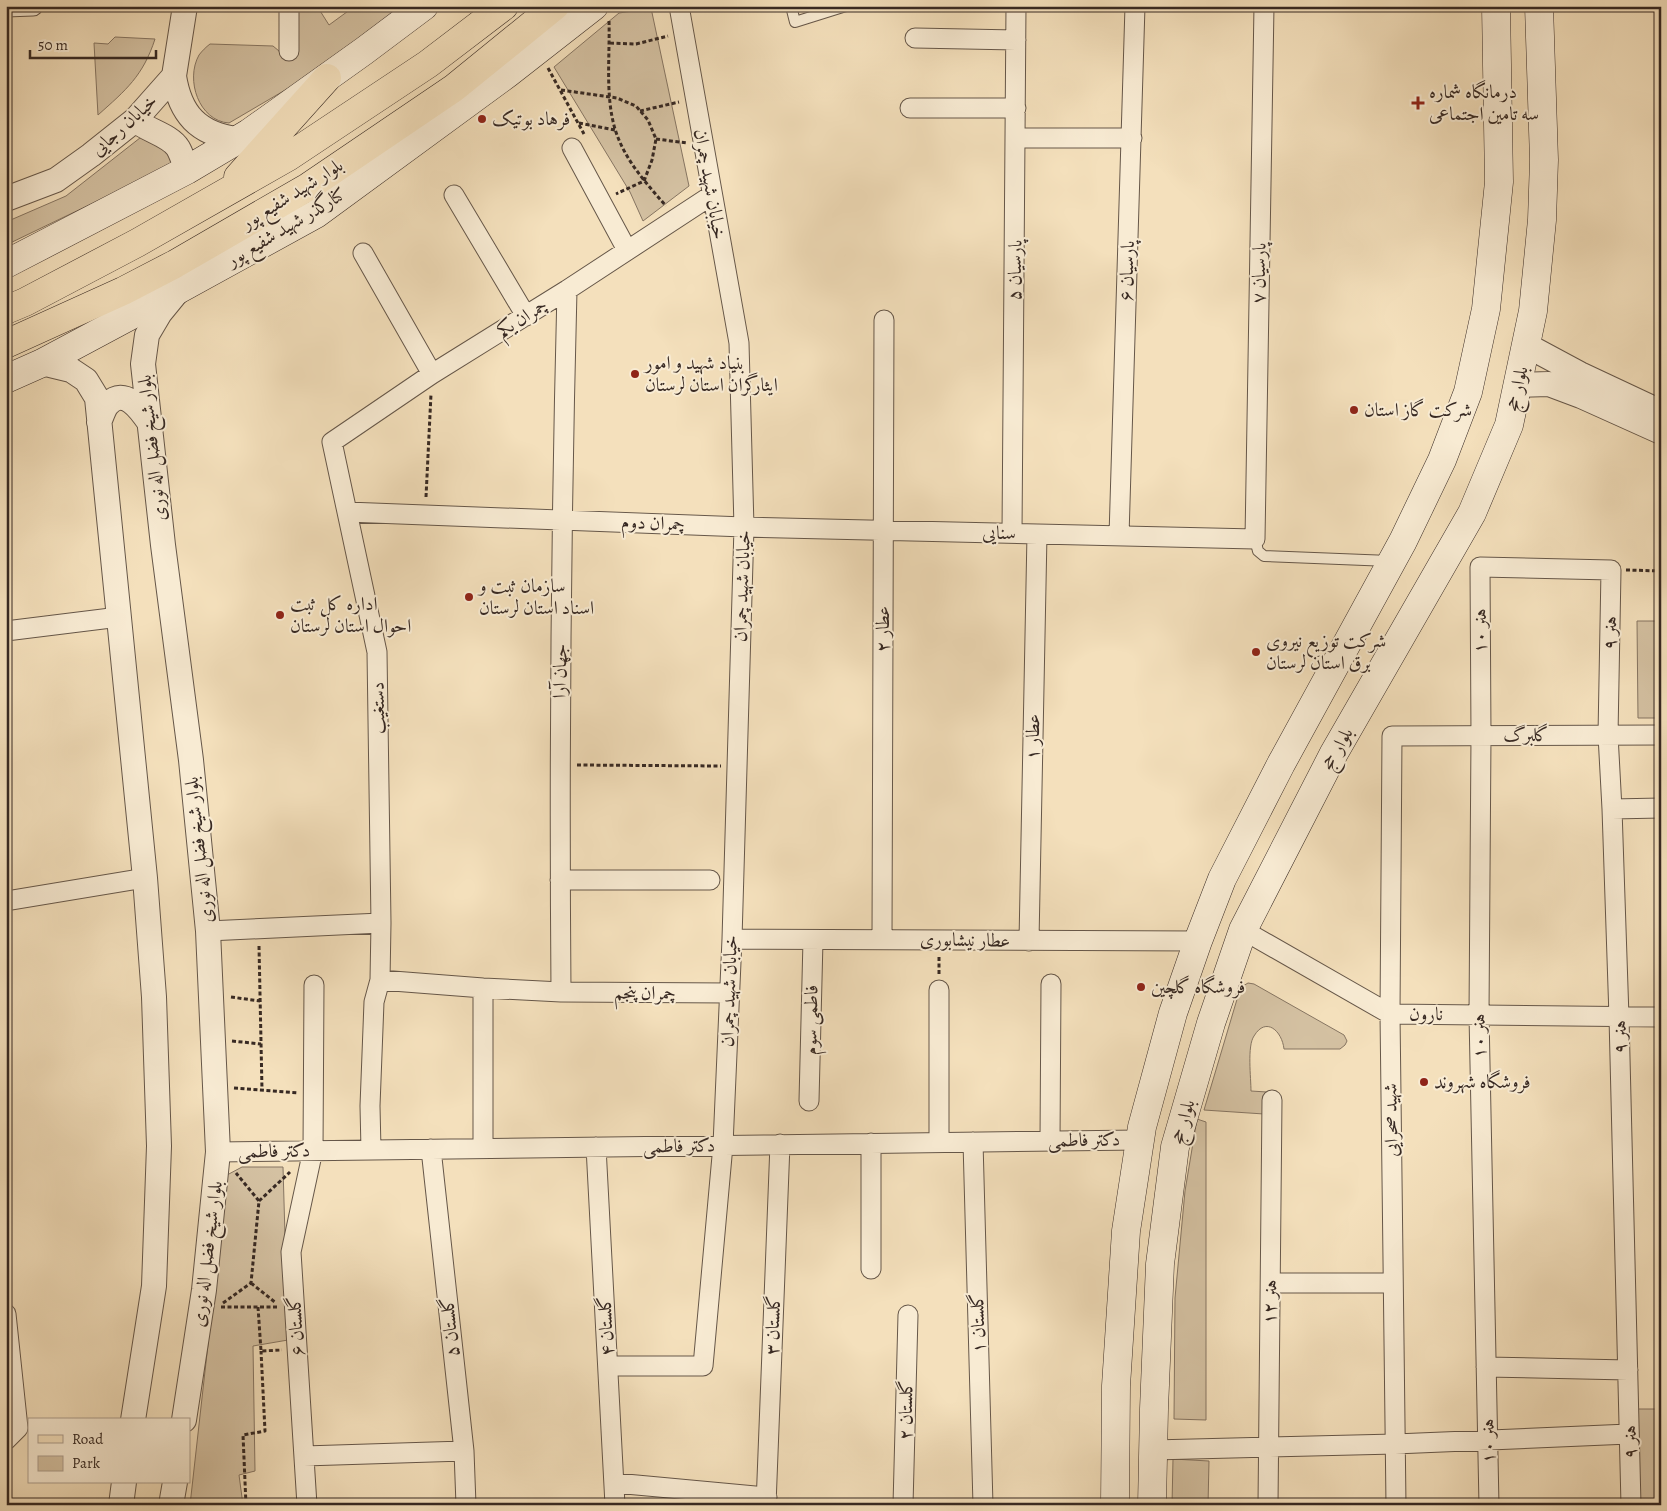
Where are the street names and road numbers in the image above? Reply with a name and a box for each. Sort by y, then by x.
street label: خیابان رجایی [85,88,163,162]
street label: خیابان شهید چمران [687,127,733,241]
street label: بلوار شهید شفیع پور [234,152,350,240]
street label: کنارگذر شهید شفیع پور [219,180,353,277]
street label: پارسیان ۵ [1001,238,1029,301]
street label: پارسیان ۶ [1113,239,1141,302]
street label: پارسیان ۷ [1245,241,1273,304]
street label: چمران یکم [491,292,555,347]
street label: بلوار حج [1500,364,1537,415]
street label: بلوار شیخ فضل اله نوری [131,373,177,523]
street label: چمران دوم [621,509,685,540]
street label: سنایی [982,520,1016,546]
street label: خیابان شهید چمران [727,530,757,642]
street label: عطار ۲ [870,606,896,652]
street label: هنر ۱۰ [1467,608,1493,654]
street label: هنر ۹ [1597,616,1623,650]
street label: جهان آرا [547,643,573,699]
street label: دستغیب [365,682,391,734]
street label: عطار ۱ [1020,714,1046,760]
street label: گلبرگ [1503,722,1549,748]
street label: بلوار حج [1315,723,1362,777]
street label: بلوار شیخ فضل اله نوری [178,775,224,925]
street label: عطار نیشابوری [920,926,1010,954]
street label: خیابان شهید چمران [714,935,744,1047]
street label: چمران پنجم [614,979,676,1012]
street label: فاطمی سوم [797,985,828,1055]
street label: نارون [1409,1001,1443,1027]
street label: هنر ۱۰ [1466,1013,1492,1059]
street label: هنر ۹ [1607,1020,1633,1054]
street label: شهید صحرایی [1377,1083,1405,1157]
street label: بلوار حج [1165,1097,1204,1148]
street label: دکتر فاطمی [1048,1126,1120,1154]
street label: دکتر فاطمی [643,1132,715,1160]
street label: دکتر فاطمی [238,1137,310,1165]
street label: بلوار شیخ فضل اله نوری [185,1179,233,1329]
street label: هنر ۱۲ [1257,1279,1283,1325]
street label: گلستان ۱ [964,1292,992,1354]
street label: گلستان ۳ [759,1294,787,1356]
street label: گلستان ۶ [281,1295,311,1357]
street label: گلستان ۴ [591,1295,621,1357]
street label: گلستان ۵ [434,1296,466,1358]
street label: گلستان ۲ [892,1380,920,1440]
street label: هنر ۱۰ [1475,1418,1501,1464]
street label: هنر ۹ [1617,1425,1643,1459]

